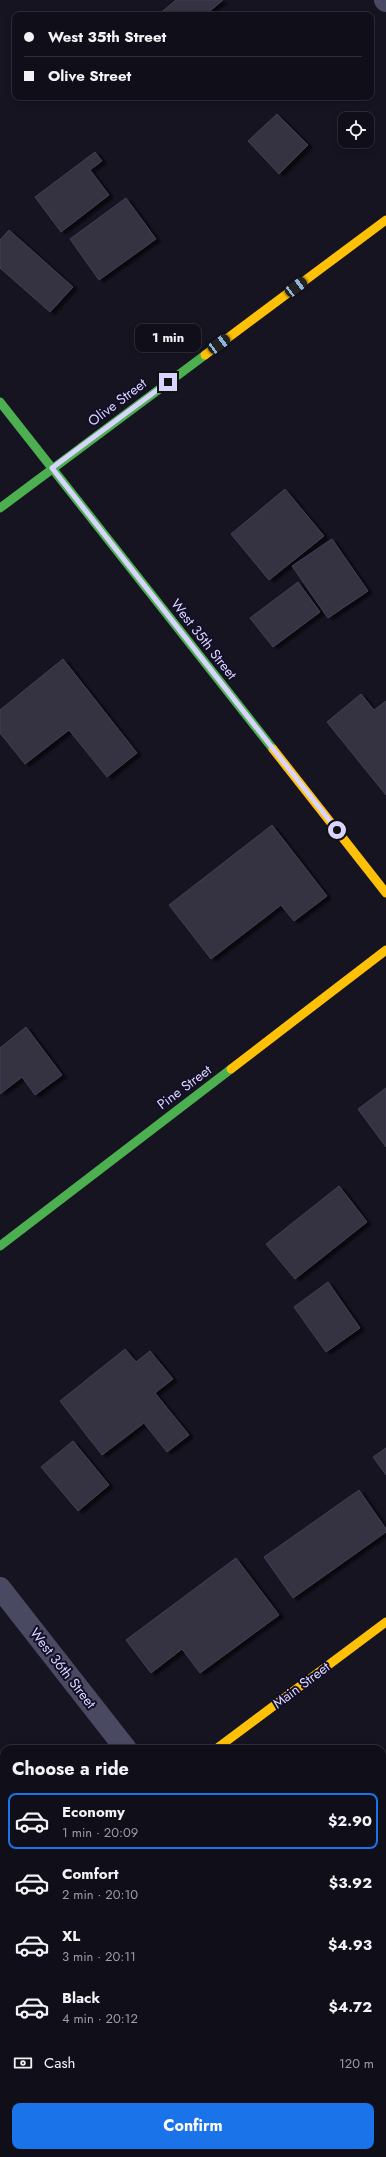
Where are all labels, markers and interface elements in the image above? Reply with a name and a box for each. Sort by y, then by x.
text: West 35th Street [48,26,166,48]
text: Olive Street [48,65,131,87]
map controls [338,112,374,148]
button: locate [338,112,374,148]
car [283,275,309,299]
callout: 1 min [135,324,201,352]
text: 1 min [152,328,184,347]
car [206,332,232,356]
street label: Olive Street [84,373,151,431]
route end [159,373,177,391]
street label: West 35th Street [166,595,242,684]
route start [328,821,346,839]
street label: Pine Street [153,1060,216,1114]
street label: West 36th Street [25,1624,101,1713]
street label: Main Street [268,1657,334,1713]
text: Choose a ride [12,1756,129,1782]
text: Economy [62,1801,125,1823]
icon: car [14,1803,50,1839]
text: $2.90 [328,1810,372,1832]
text: 1 min · 20:09 [62,1823,138,1842]
text: Comfort [62,1863,119,1885]
icon: car [14,1865,50,1901]
text: $3.92 [329,1872,372,1894]
text: 2 min · 20:10 [62,1885,138,1904]
text: XL [62,1925,80,1947]
icon: car [14,1927,50,1963]
text: $4.93 [328,1934,372,1956]
text: 3 min · 20:11 [62,1947,136,1966]
text: Black [62,1987,100,2009]
icon: car [14,1989,50,2025]
text: $4.72 [328,1996,372,2018]
text: 4 min · 20:12 [62,2009,138,2028]
icon: cash [12,2052,34,2074]
text: Cash [44,2052,75,2074]
text: 120 m [339,2054,374,2073]
button: Confirm [12,2103,374,2149]

